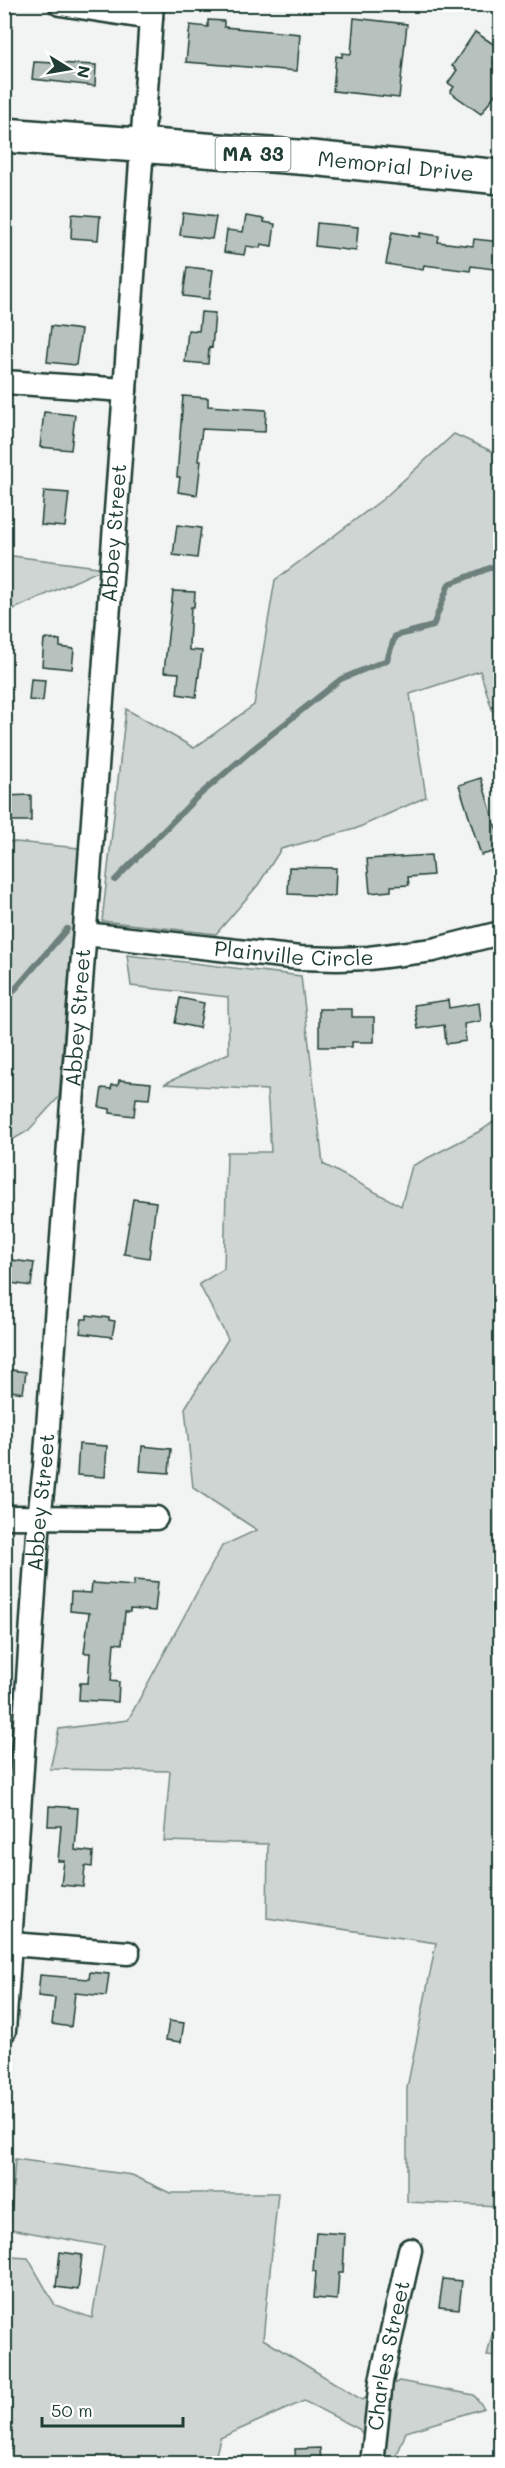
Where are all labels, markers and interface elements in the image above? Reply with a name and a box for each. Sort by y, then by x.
north arrow [39,39,99,99]
text: N [73,64,96,80]
road number: MA 33 [216,137,290,171]
street label: Memorial Drive [317,144,475,186]
street label: Abbey Street [94,463,131,603]
street label: Plainville Circle [213,934,374,971]
street label: Abbey Street [58,947,95,1088]
street label: Abbey Street [20,1432,59,1572]
street label: Charles Street [361,2277,415,2432]
scale bar [42,2390,183,2428]
text: 50 m [51,2398,93,2422]

